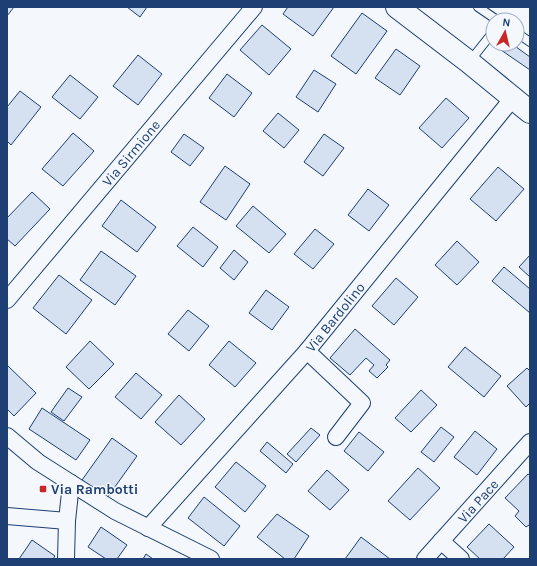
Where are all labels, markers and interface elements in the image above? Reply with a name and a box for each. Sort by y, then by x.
north arrow [485,12,525,52]
text: N [502,16,511,30]
street label: Via Sirmione [99,117,164,190]
street label: Via Bardolino [302,279,369,356]
street label: Via Pace [454,476,502,527]
place label: Via Rambotti [51,481,138,498]
marker: Via Rambotti [38,484,48,494]

